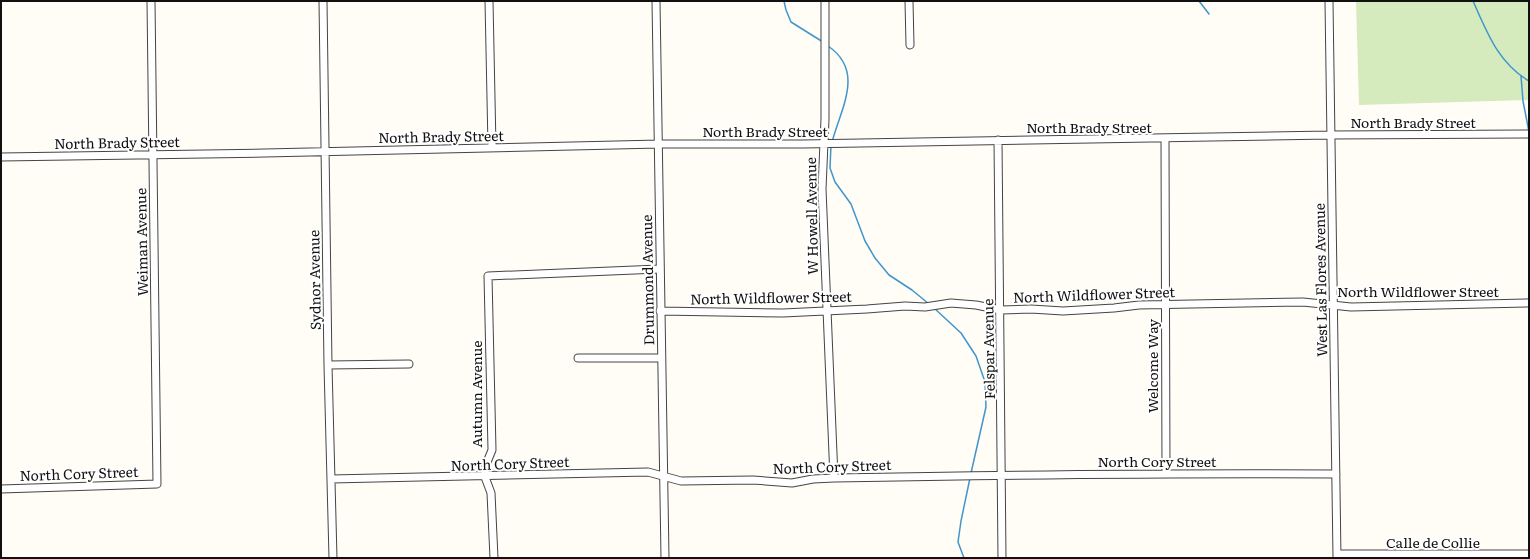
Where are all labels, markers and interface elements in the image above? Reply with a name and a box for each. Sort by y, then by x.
street label: North Brady Street [1350,112,1476,132]
street label: North Brady Street [1026,117,1152,137]
street label: North Brady Street [702,121,828,141]
street label: North Brady Street [378,125,504,147]
street label: North Brady Street [54,131,180,153]
street label: W Howell Avenue [800,157,822,275]
street label: Weiman Avenue [130,188,152,296]
street label: West Las Flores Avenue [1309,203,1331,357]
street label: Drummond Avenue [636,214,658,346]
street label: Sydnor Avenue [303,230,325,330]
street label: North Wildflower Street [1013,281,1176,307]
street label: North Wildflower Street [1337,281,1499,301]
street label: North Wildflower Street [690,286,852,308]
street label: Felspar Avenue [977,298,999,400]
street label: Welcome Way [1142,318,1162,413]
street label: Autumn Avenue [466,340,486,448]
street label: North Cory Street [450,451,570,475]
street label: North Cory Street [1098,451,1217,471]
street label: North Cory Street [772,454,892,478]
street label: North Cory Street [19,461,139,485]
street label: Calle de Collie [1386,532,1480,552]

